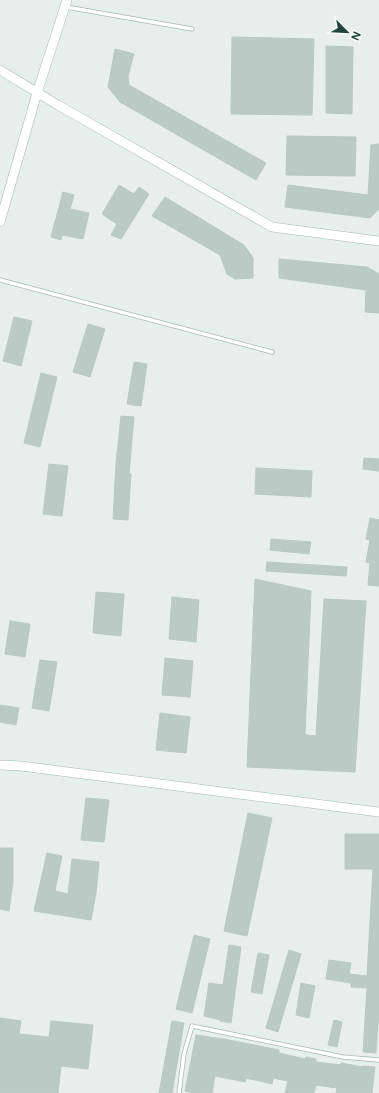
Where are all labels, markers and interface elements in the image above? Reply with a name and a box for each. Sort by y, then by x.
north arrow [327,12,367,52]
text: N [348,29,363,42]

